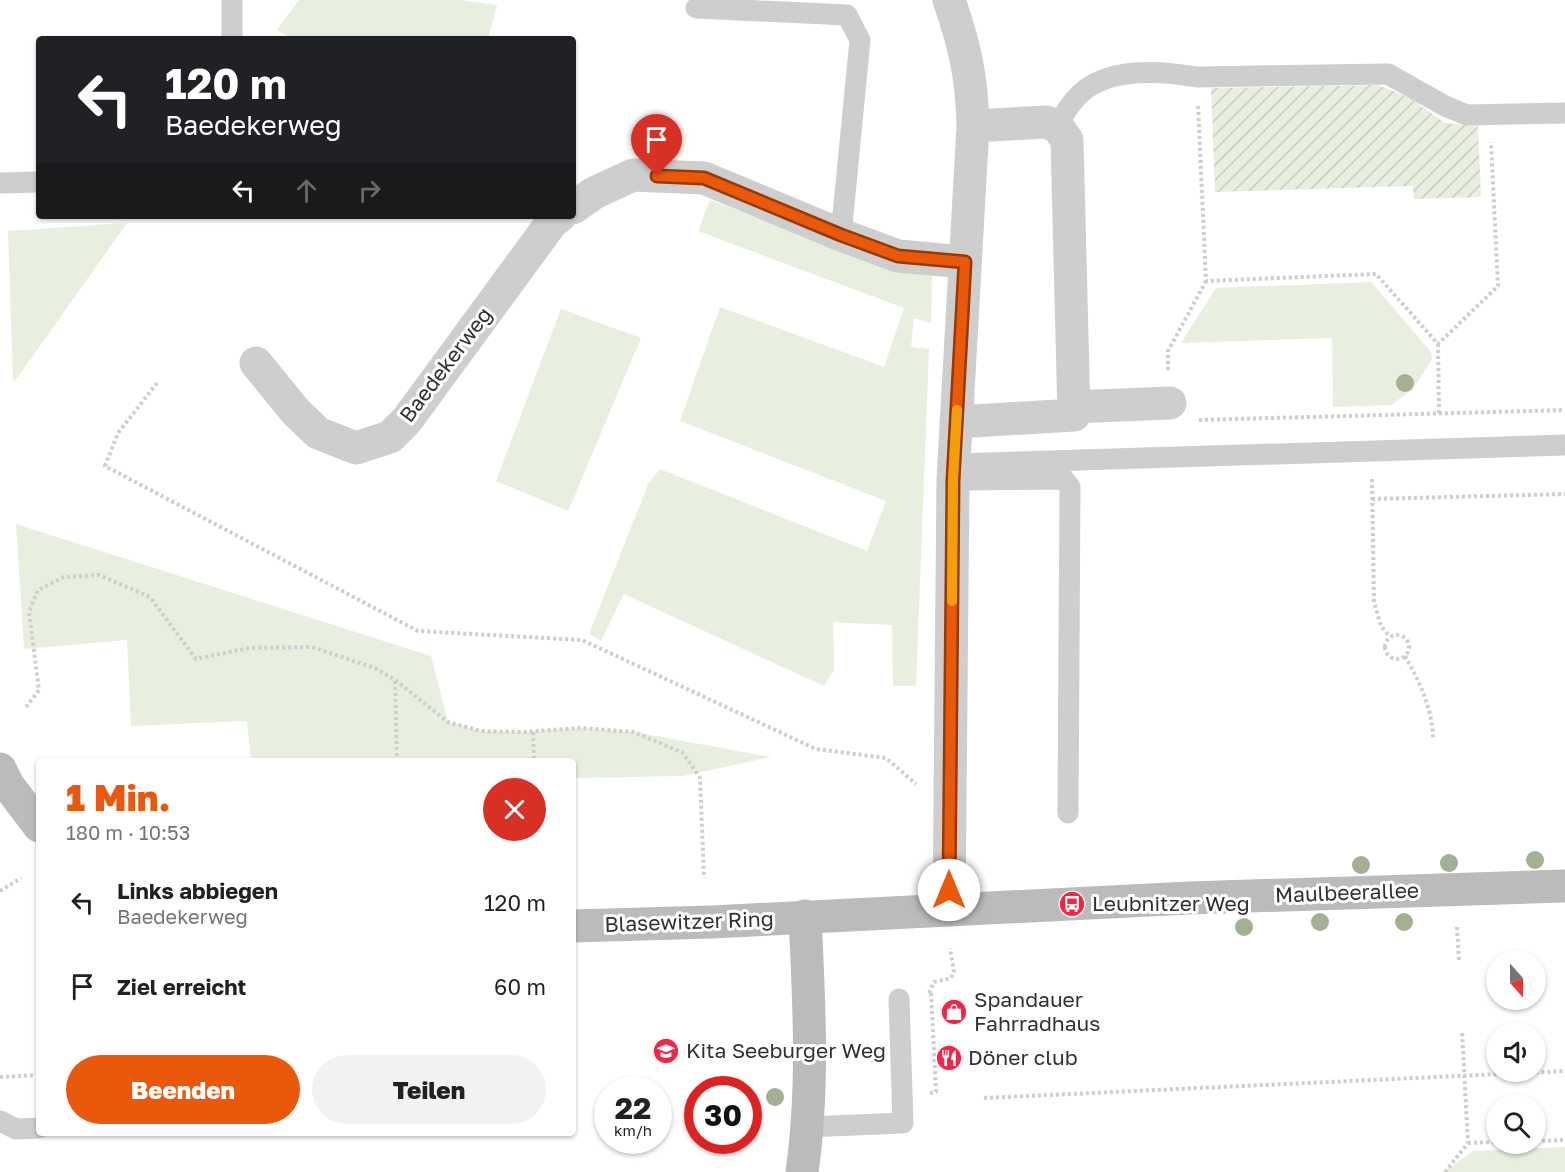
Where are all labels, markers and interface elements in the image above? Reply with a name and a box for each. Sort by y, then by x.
text: 120 m [165,58,287,108]
icon: left [66,60,144,138]
text: Baedekerweg [165,109,342,141]
pin [631,114,682,176]
icon: arrive [640,123,673,156]
icon: left [227,174,260,207]
icon: ahead [290,174,323,207]
icon: right [353,174,386,207]
street label: Baedekerweg [393,302,497,427]
text: 1 Min. [66,776,170,819]
button: close [483,778,546,841]
text: 180 m · 10:53 [66,820,190,844]
position arrow [917,858,981,922]
street label: Maulbeerallee [1275,876,1419,908]
text: Links abbiegen [117,877,278,904]
icon: left [66,886,99,919]
text: 120 m [484,889,546,916]
bus stop icon: Leubnitzer Weg [1057,889,1087,919]
place label: Leubnitzer Weg [1092,890,1250,916]
text: Baedekerweg [117,904,248,928]
street label: Blasewitzer Ring [604,905,774,937]
north arrow [1486,950,1546,1010]
map controls [1486,950,1546,1154]
icon: arrive [66,970,99,1003]
text: Ziel erreicht [117,973,246,1000]
text: 60 m [494,973,546,1000]
place label: Spandauer Fahrradhaus [974,986,1100,1036]
shop icon: Spandauer Fahrradhaus [939,997,969,1027]
button: sound [1486,1022,1546,1082]
school or university icon: Kita Seeburger Weg [651,1036,681,1066]
place label: Kita Seeburger Weg [686,1037,886,1063]
restaurant icon: Döner club [934,1043,964,1073]
place label: Döner club [968,1044,1078,1070]
button: Beenden [66,1055,300,1124]
button: Teilen [312,1055,546,1124]
speed limit sign: 30 [684,1076,762,1154]
text: 22 [615,1090,651,1126]
button: search [1486,1094,1546,1154]
text: km/h [614,1121,652,1139]

